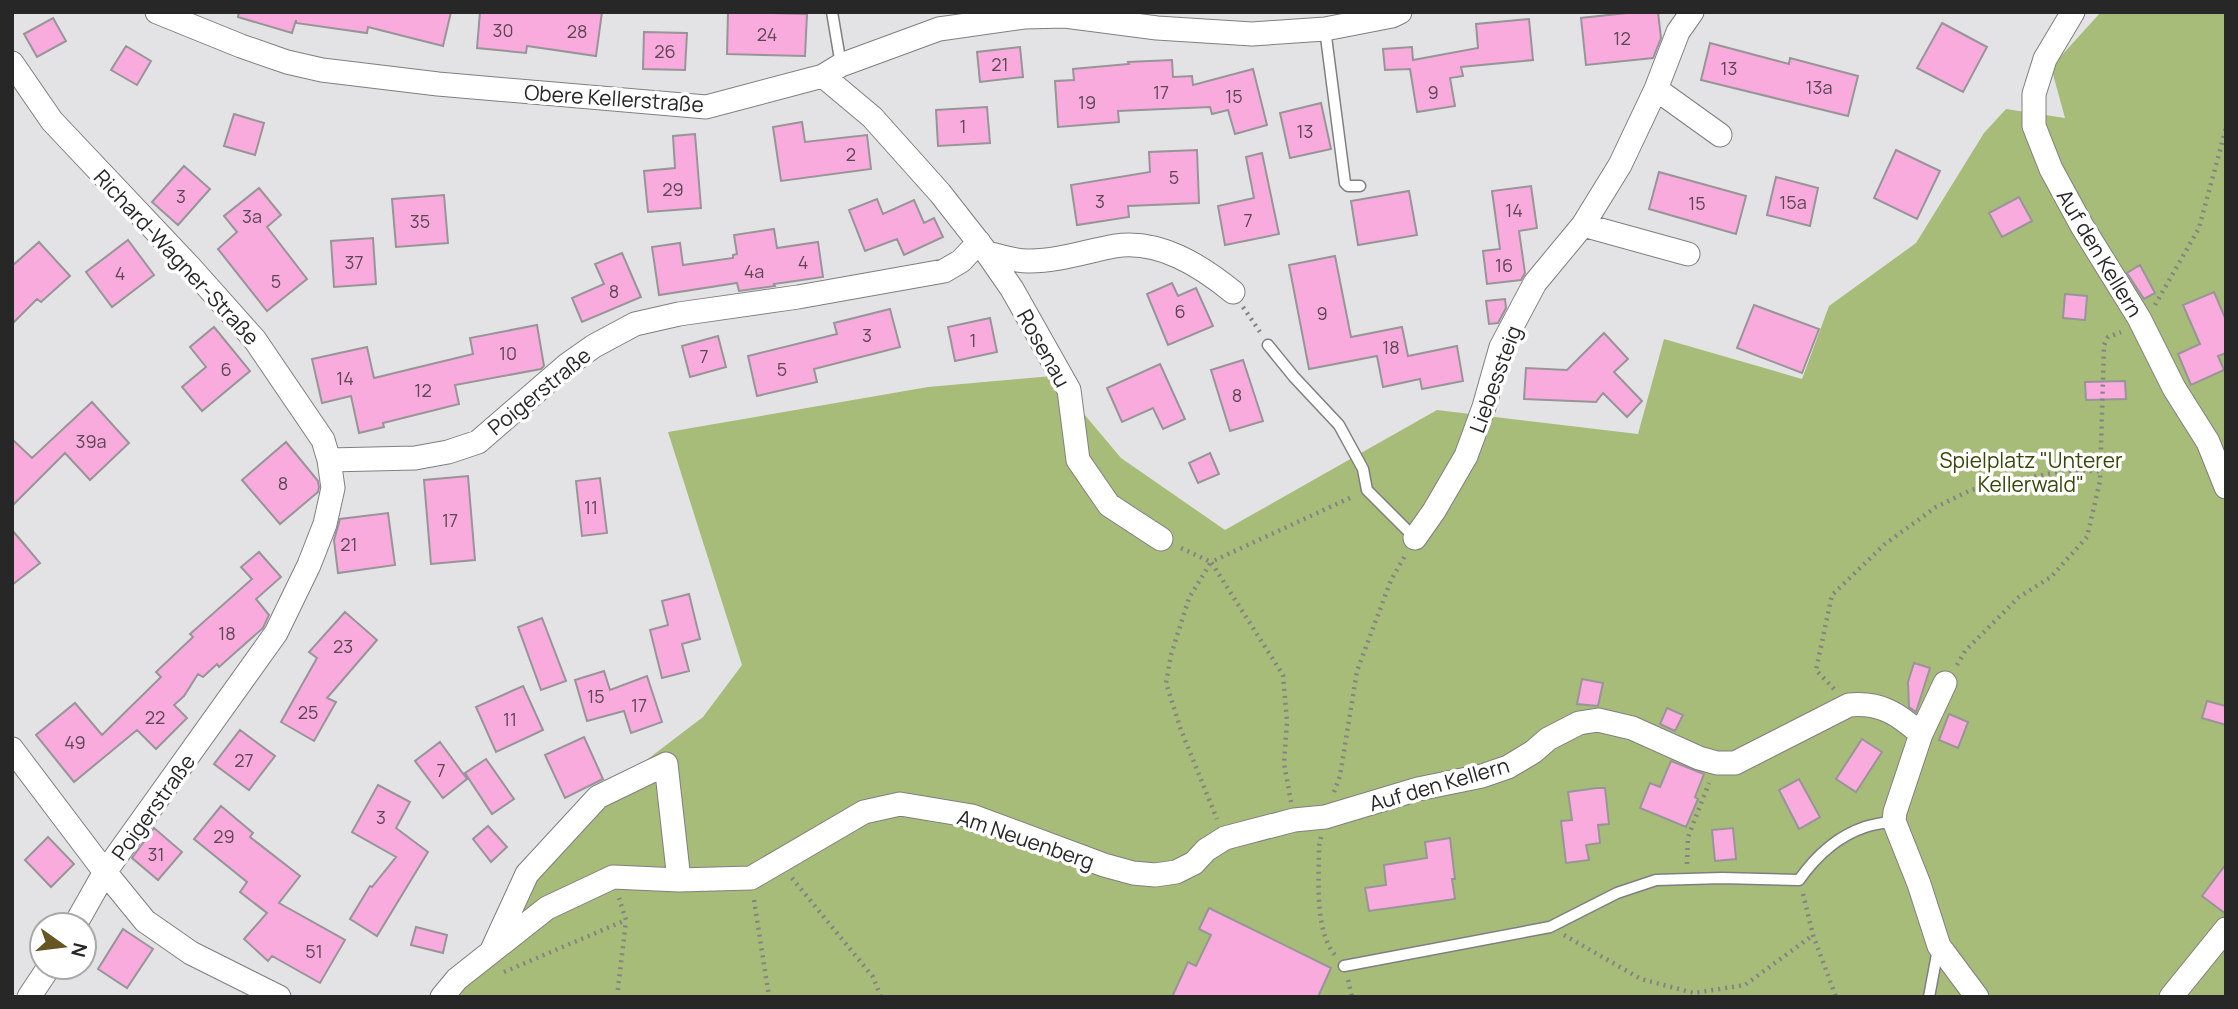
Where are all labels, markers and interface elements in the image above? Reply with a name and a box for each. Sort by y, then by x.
house number: 30 [493,18,513,42]
house number: 28 [567,19,587,43]
house number: 24 [757,22,777,46]
house number: 12 [1613,26,1631,50]
house number: 26 [654,39,676,63]
house number: 21 [991,52,1009,76]
house number: 13 [1721,56,1737,80]
house number: 13a [1806,75,1832,99]
street label: Obere Kellerstraße [523,78,705,118]
house number: 17 [1153,80,1169,104]
house number: 9 [1427,80,1439,104]
house number: 15 [1225,84,1243,108]
house number: 19 [1078,90,1096,114]
house number: 1 [959,114,967,138]
house number: 13 [1297,119,1313,143]
house number: 2 [846,142,856,166]
street label: Richard-Wagner-Straße [88,163,266,351]
house number: 5 [1169,165,1179,189]
house number: 29 [662,177,684,201]
house number: 3 [176,184,186,208]
street label: Auf den Kellern [2051,184,2149,322]
house number: 3 [1095,189,1105,213]
house number: 15a [1779,190,1807,214]
house number: 15 [1688,191,1706,215]
house number: 14 [1505,198,1523,222]
house number: 3a [242,204,262,228]
house number: 7 [1243,208,1253,232]
house number: 35 [410,209,430,233]
house number: 37 [345,250,364,274]
house number: 4 [798,250,808,274]
house number: 16 [1495,253,1513,277]
house number: 4a [744,259,764,283]
house number: 4 [115,261,125,285]
house number: 5 [271,269,281,293]
house number: 8 [609,279,619,303]
house number: 6 [1174,299,1186,323]
house number: 9 [1316,301,1328,325]
street label: Rosenau [1011,304,1077,392]
street label: Liebessteig [1463,321,1527,437]
house number: 3 [862,323,872,347]
house number: 1 [969,328,977,352]
house number: 18 [1382,335,1400,359]
street label: Poigerstraße [482,341,596,441]
house number: 10 [499,341,517,365]
house number: 7 [699,344,709,368]
house number: 6 [220,357,232,381]
house number: 5 [777,357,787,381]
house number: 14 [336,366,354,390]
house number: 12 [414,378,432,402]
house number: 8 [1232,383,1242,407]
house number: 39a [75,429,107,453]
park label: Spielplatz "Unterer Kellerwald" [1939,446,2123,498]
house number: 8 [278,471,288,495]
house number: 11 [584,495,598,519]
house number: 17 [442,508,458,532]
house number: 21 [340,532,358,556]
house number: 18 [218,621,236,645]
house number: 23 [333,634,353,658]
house number: 15 [587,684,605,708]
house number: 17 [631,693,647,717]
house number: 25 [298,700,318,724]
house number: 22 [145,705,165,729]
house number: 11 [503,707,517,731]
house number: 49 [64,730,86,754]
street label: Poigerstraße [105,748,201,866]
house number: 27 [234,748,254,772]
street label: Auf den Kellern [1366,751,1512,817]
house number: 7 [436,758,446,782]
street label: Am Neuenberg [954,802,1098,876]
house number: 3 [376,805,386,829]
house number: 29 [213,824,235,848]
house number: 31 [148,842,164,866]
north arrow [28,911,98,981]
house number: 51 [305,939,323,963]
text: N [65,940,94,960]

